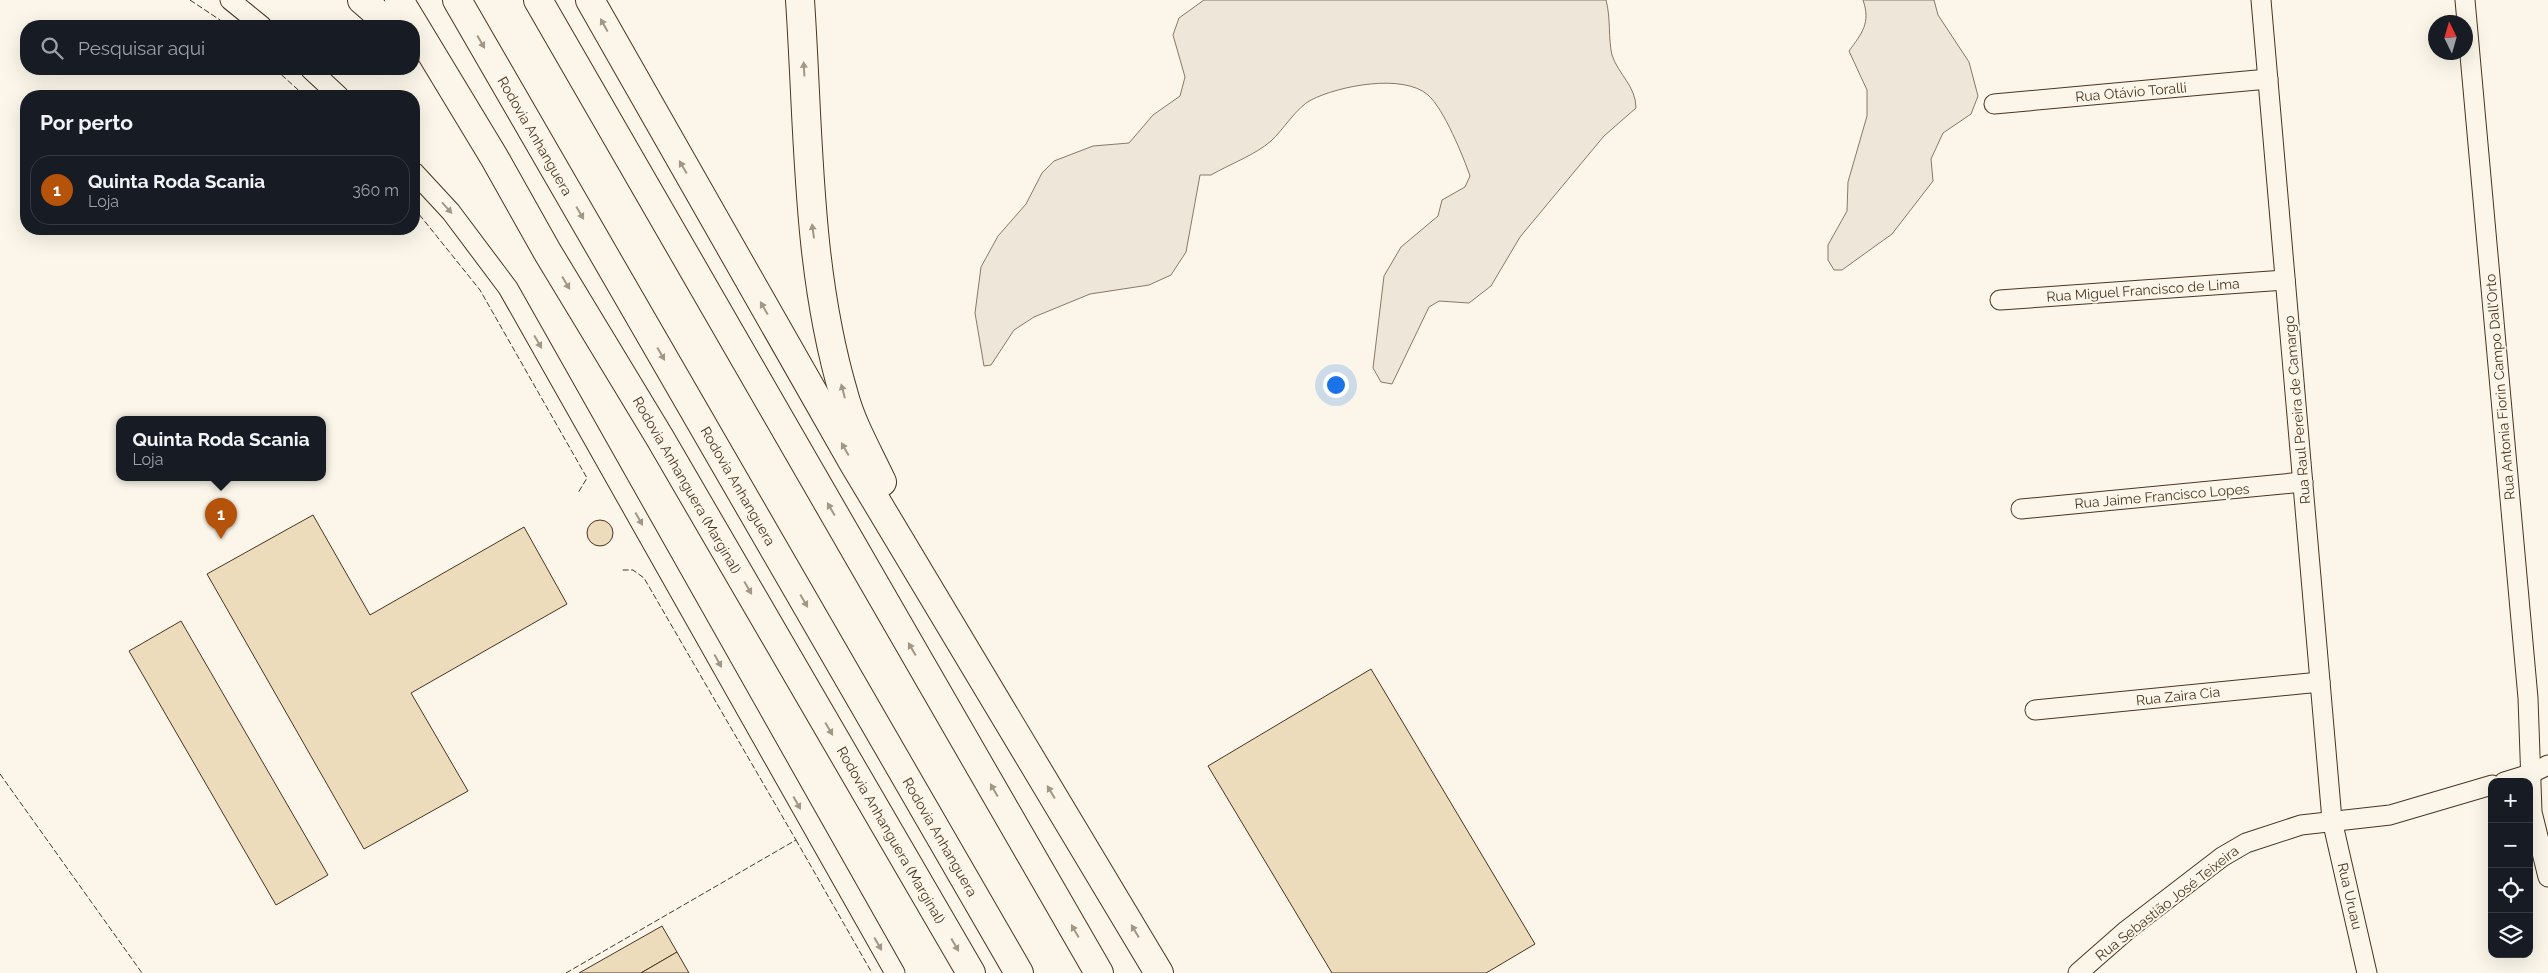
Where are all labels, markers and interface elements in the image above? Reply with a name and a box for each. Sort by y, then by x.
north arrow [2428,15,2473,60]
one-way arrow [600,18,608,32]
search box [20,20,420,75]
icon: search [38,34,66,62]
one-way arrow [477,36,486,49]
text: Pesquisar aqui [78,37,205,59]
one-way arrow [800,60,808,76]
street label: Rodovia Anhanguera [494,74,576,198]
street label: Rua Otávio Toralli [2075,79,2187,105]
text: Por perto [40,110,133,135]
one-way arrow [679,160,688,173]
text: Quinta Roda Scania [88,170,265,192]
text: 1 [53,181,61,200]
text: 360 m [352,181,399,200]
text: Loja [88,192,119,211]
one-way arrow [441,201,452,214]
one-way arrow [576,206,584,221]
one-way arrow [809,223,817,239]
street label: Rua Antonia Fiorin Campo Dall'Orto [2482,273,2518,501]
street label: Rua Miguel Francisco de Lima [2046,275,2240,305]
one-way arrow [562,277,571,290]
one-way arrow [760,300,768,315]
street label: Rua Raul Pereira de Camargo [2281,315,2313,505]
one-way arrow [534,335,543,348]
one-way arrow [657,347,666,361]
your location [1323,372,1349,398]
one-way arrow [838,383,846,398]
street label: Rodovia Anhanguera (Marginal) [629,393,745,577]
popup [116,416,326,481]
street label: Rodovia Anhanguera [697,423,779,549]
text: Quinta Roda Scania [132,428,310,450]
one-way arrow [841,441,849,456]
text: Loja [132,450,163,469]
street label: Rua Jaime Francisco Lopes [2074,480,2250,512]
pin: 1 [205,498,237,539]
one-way arrow [827,502,836,515]
one-way arrow [635,512,643,527]
one-way arrow [743,582,752,595]
one-way arrow [799,594,808,607]
one-way arrow [908,643,917,656]
one-way arrow [714,654,722,668]
street label: Rua Zaira Cia [2135,684,2221,708]
one-way arrow [824,723,833,736]
street label: Rodovia Anhanguera (Marginal) [833,743,949,927]
street label: Rodovia Anhanguera [899,774,981,900]
map controls [2488,778,2533,958]
button: + [2488,778,2533,823]
one-way arrow [989,783,998,797]
one-way arrow [1047,785,1056,798]
one-way arrow [793,796,801,810]
button: − [2488,823,2533,868]
street label: Rua Sebastião José Teixeira [2092,842,2242,964]
street label: Rua Uruau [2335,861,2365,931]
button: locate [2488,868,2533,913]
button: layers [2488,913,2533,958]
one-way arrow [1071,923,1079,938]
one-way arrow [1130,924,1139,937]
one-way arrow [874,937,882,951]
one-way arrow [950,939,959,952]

